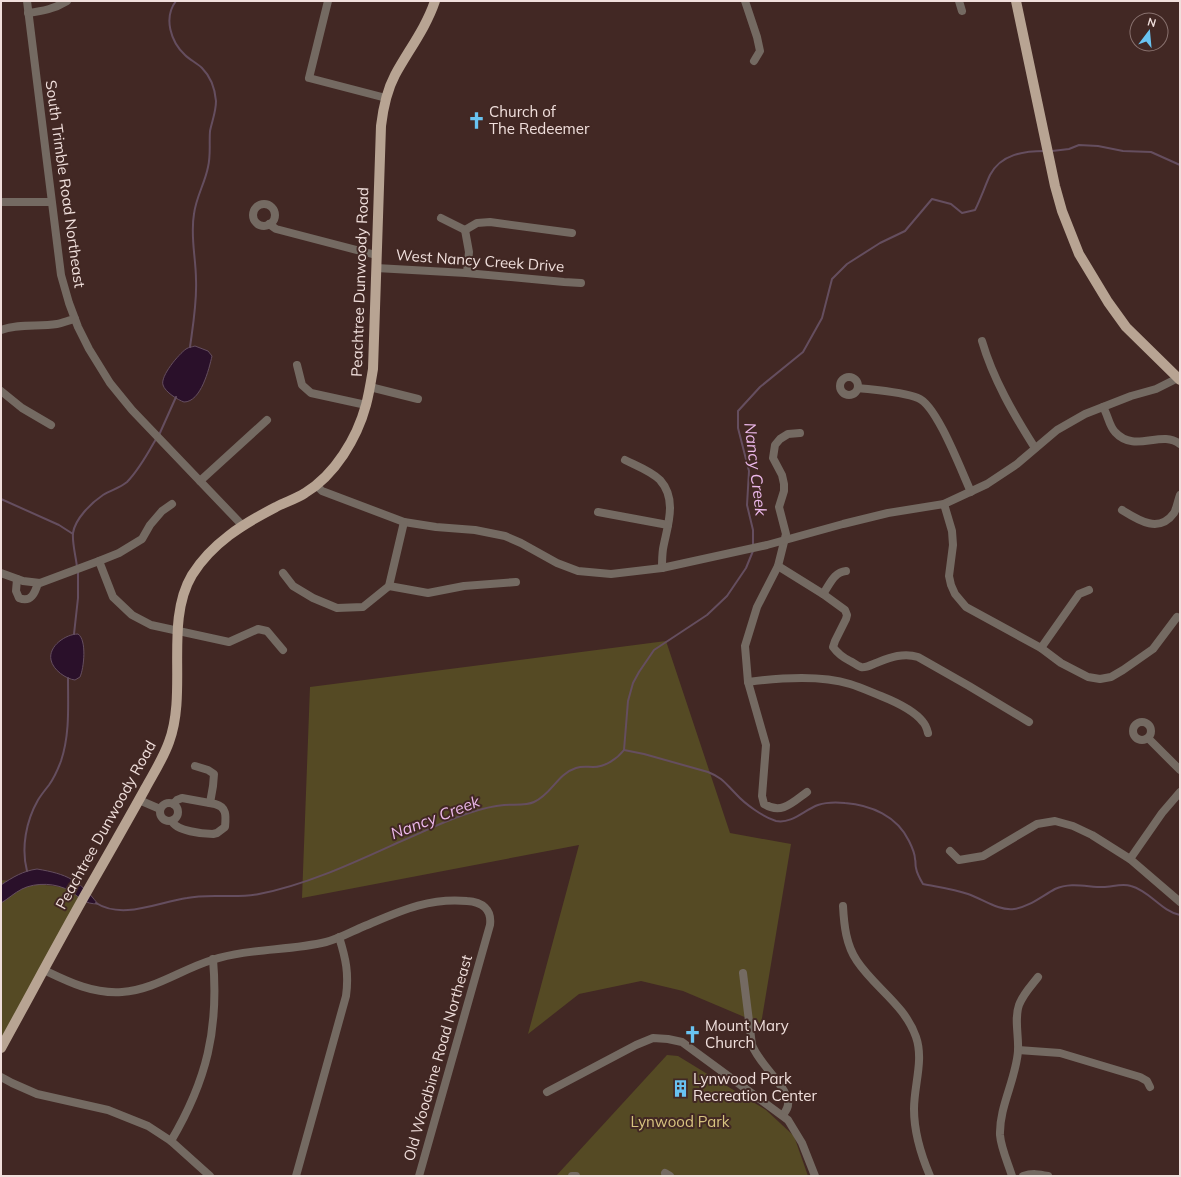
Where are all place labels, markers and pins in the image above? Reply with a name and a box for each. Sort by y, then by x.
place label: Church of The Redeemer [489,102,590,138]
church icon: Church of The Redeemer [466,111,486,131]
place label: Mount Mary Church [705,1016,789,1052]
church icon: Mount Mary Church [682,1025,702,1045]
place label: Lynwood Park Recreation Center [693,1069,817,1105]
building icon: Lynwood Park Recreation Center [670,1078,690,1098]

